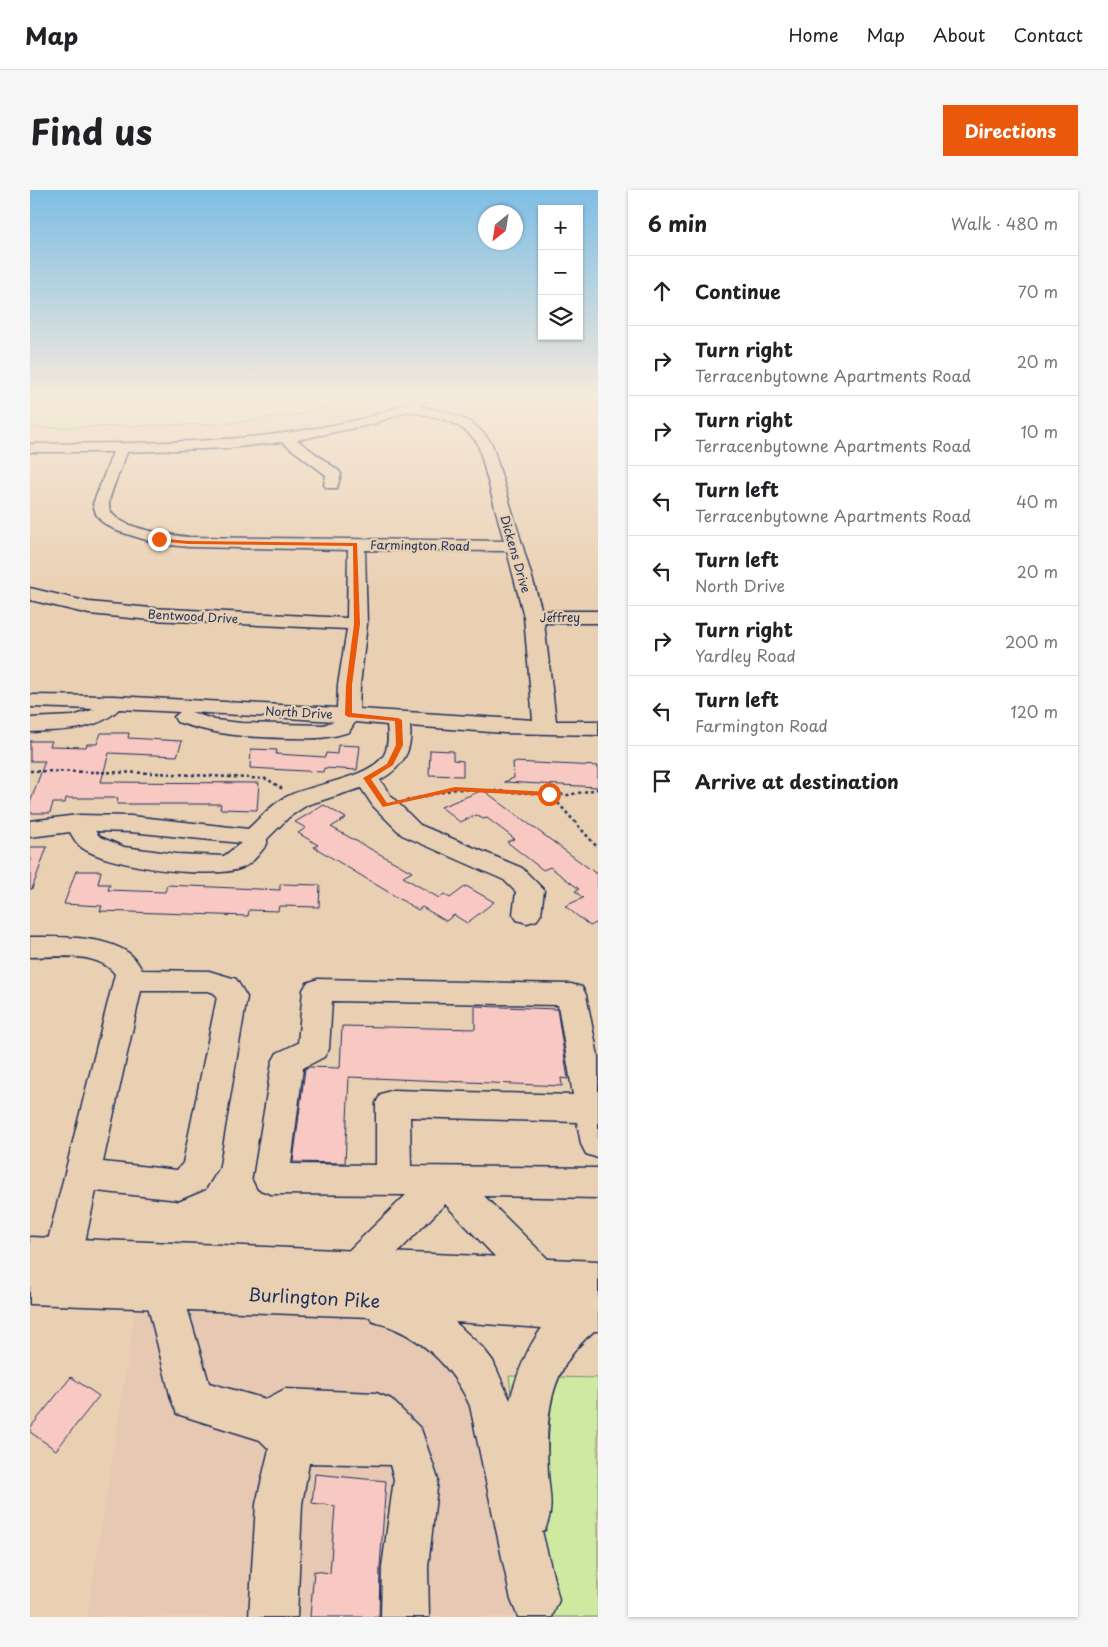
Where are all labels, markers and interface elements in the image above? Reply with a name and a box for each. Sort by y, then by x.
text: Map [25,17,78,53]
text: Home [788,21,838,48]
text: Map [866,21,905,48]
text: About [933,21,985,48]
text: Contact [1013,21,1083,48]
text: Find us [30,104,152,157]
button: Directions [943,105,1078,156]
north arrow [478,205,523,250]
map controls [538,205,583,340]
button: + [538,205,583,250]
text: 6 min [648,207,707,239]
text: Walk · 480 m [951,211,1058,235]
button: − [538,250,583,295]
icon: ahead [648,277,676,305]
text: Continue [695,277,781,305]
text: 70 m [1018,279,1058,303]
button: layers [538,295,583,340]
text: Turn right [695,335,793,363]
icon: right [648,347,676,375]
text: 20 m [1017,349,1058,373]
text: Terracenbytowne Apartments Road [695,363,971,387]
text: Turn right [695,405,793,433]
icon: right [648,417,676,445]
text: 10 m [1021,419,1058,443]
text: Terracenbytowne Apartments Road [695,433,971,457]
text: Turn left [695,475,779,503]
icon: left [648,487,676,515]
text: 40 m [1016,489,1058,513]
text: Terracenbytowne Apartments Road [695,503,971,527]
street label: Dickens Drive [496,513,536,595]
route end [148,528,171,551]
street label: Farmington Road [370,535,470,555]
text: Turn left [695,545,779,573]
icon: left [648,557,676,585]
text: 20 m [1017,559,1058,583]
text: North Drive [695,573,785,597]
street label: Bentwood Drive [147,605,239,627]
street label: Jeffrey [540,608,580,626]
text: Turn right [695,615,793,643]
icon: right [648,627,676,655]
text: 200 m [1005,629,1058,653]
text: Yardley Road [695,643,796,667]
text: Turn left [695,685,779,713]
icon: left [648,697,676,725]
text: 120 m [1011,699,1058,723]
street label: North Drive [265,701,333,723]
text: Farmington Road [695,713,828,737]
icon: arrive [648,767,676,795]
text: Arrive at destination [695,767,899,795]
route start [538,783,561,806]
street label: Burlington Pike [247,1280,381,1314]

